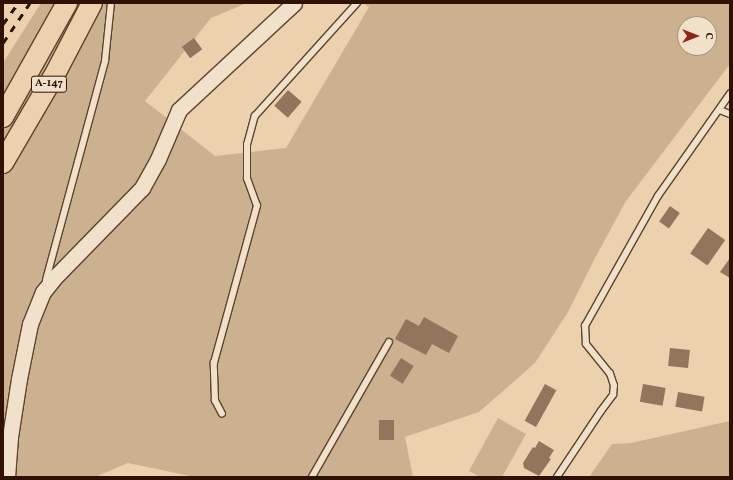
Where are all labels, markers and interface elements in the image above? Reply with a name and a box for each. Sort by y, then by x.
north arrow [677,16,717,56]
text: С [701,32,716,40]
road number: А-147 [30,75,68,93]

